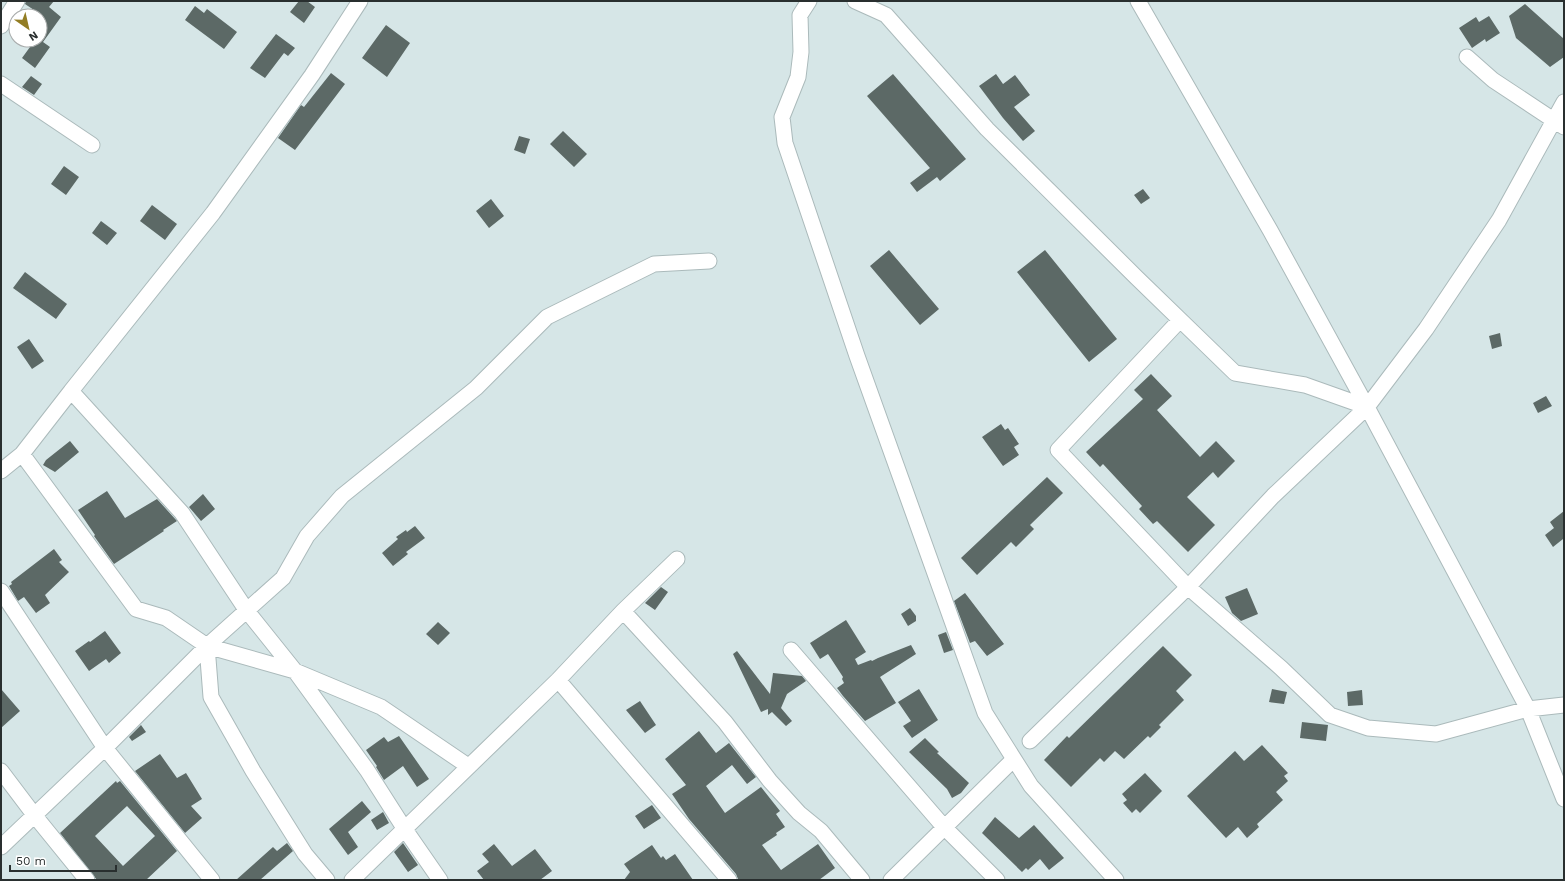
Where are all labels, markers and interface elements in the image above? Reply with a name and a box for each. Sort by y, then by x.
north arrow [8,8,48,48]
text: N [26,28,40,44]
scale bar [10,847,116,873]
text: 50 m [16,854,46,868]

